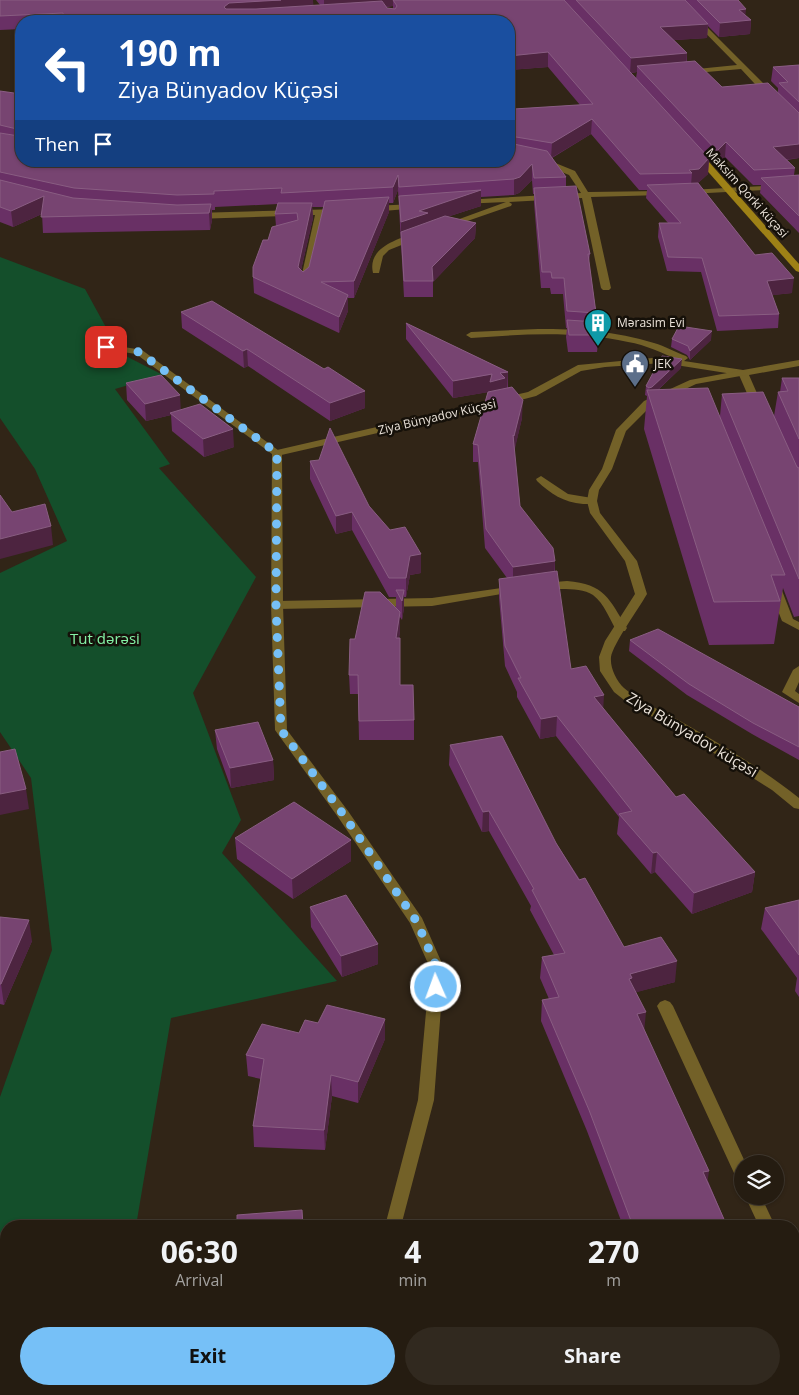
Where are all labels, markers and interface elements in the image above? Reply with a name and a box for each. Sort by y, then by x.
text: 190 m [118,29,222,76]
icon: left [35,35,100,100]
text: Ziya Bünyadov Küçəsi [118,74,339,104]
icon: arrive [89,130,117,158]
text: Then [35,131,79,157]
street label: Maksim Qorki küçəsi [702,144,792,241]
building icon: Mərasim Evi [583,308,613,347]
place label: Mərasim Evi [617,314,685,331]
pin [85,326,127,368]
icon: arrive [92,333,120,361]
public building icon: JEK [620,349,650,388]
place label: JEK [653,355,672,372]
street label: Ziya Bünyadov Küçəsi [376,395,497,438]
park label: Tut dərəsi [70,628,140,648]
street label: Ziya Bünyadov küçəsi [623,687,762,781]
position arrow [409,960,461,1012]
map controls [734,1155,784,1205]
button: layers [734,1155,784,1205]
text: 06:30 [161,1231,238,1272]
text: 4 [404,1231,421,1272]
text: 270 [588,1231,639,1272]
text: Arrival [175,1269,223,1291]
text: min [399,1269,427,1291]
text: m [606,1269,621,1291]
button: Exit [20,1327,395,1385]
button: Share [405,1327,780,1385]

